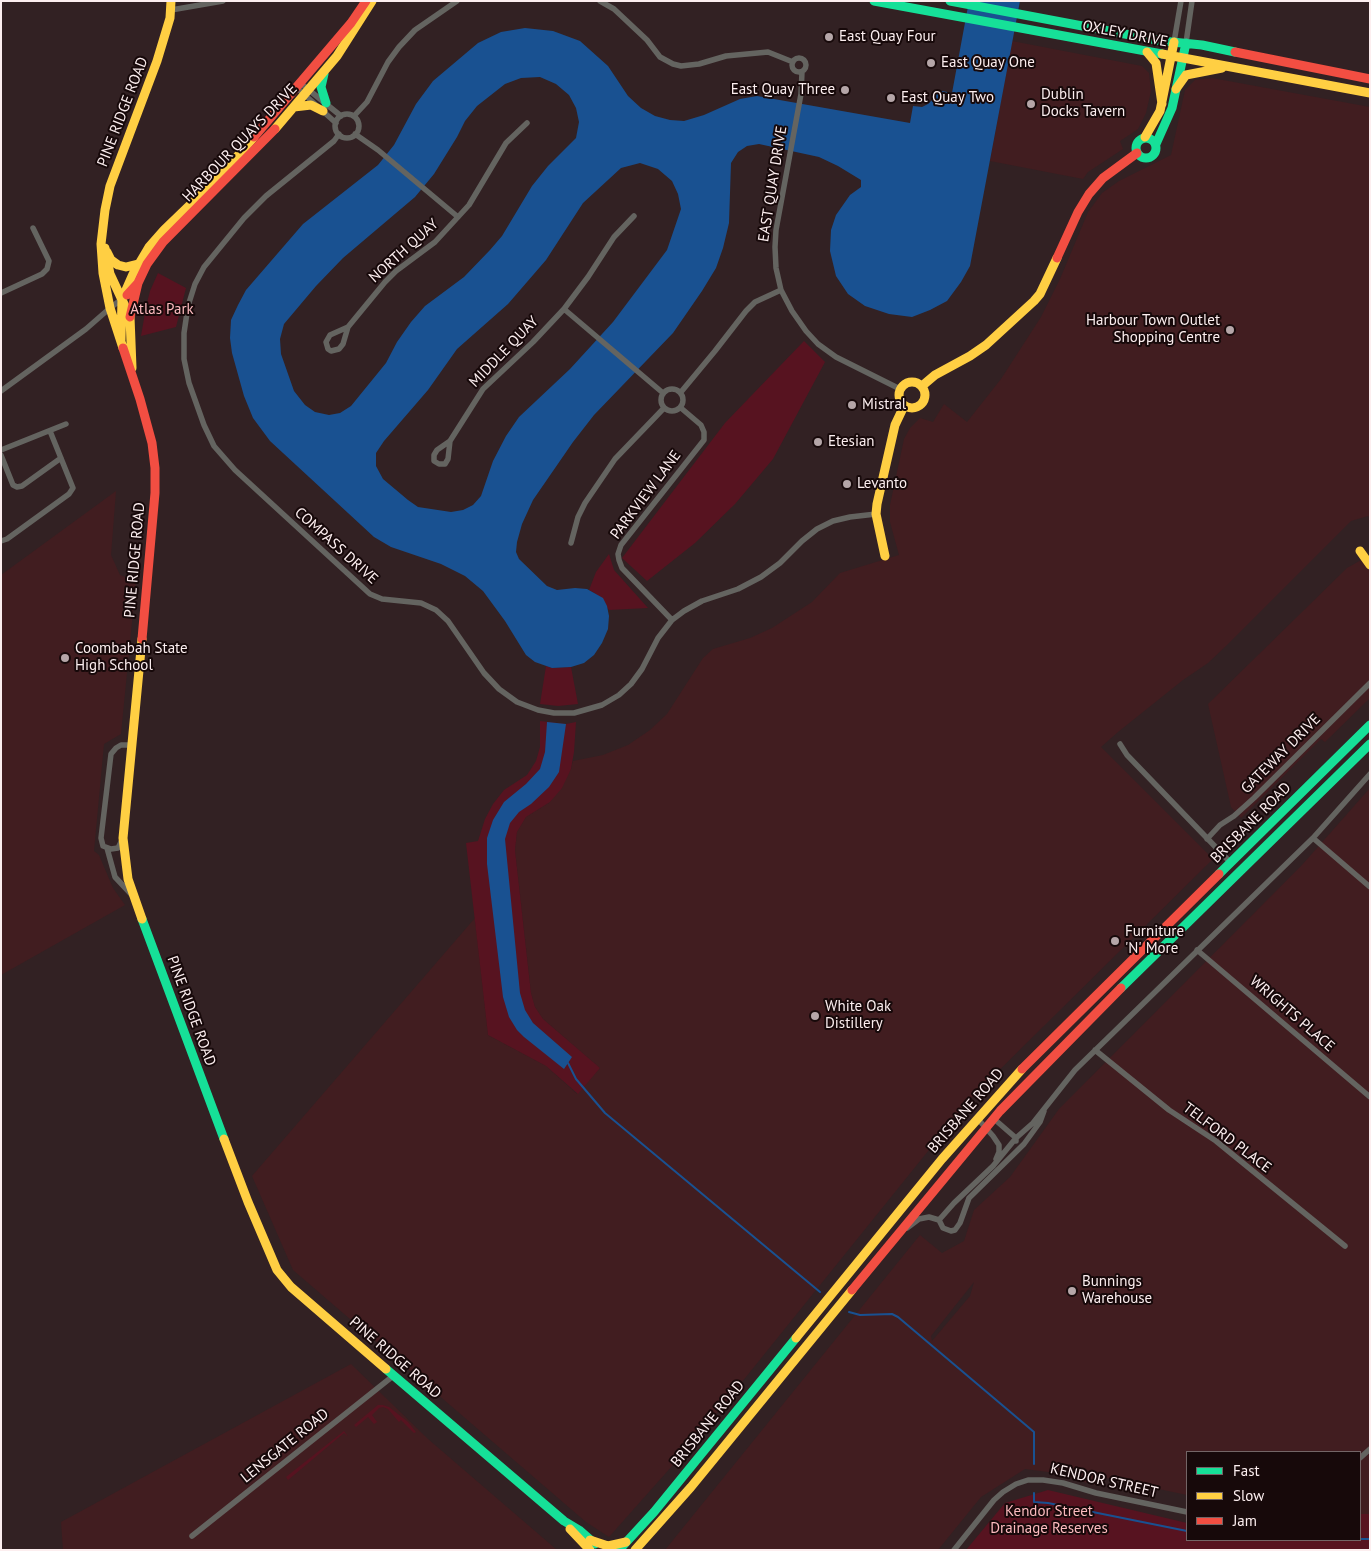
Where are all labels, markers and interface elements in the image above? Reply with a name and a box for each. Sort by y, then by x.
street label: OXLEY DRIVE [1081,17,1169,51]
place label: East Quay Four [839,28,936,46]
marker: East Quay Four [823,31,835,43]
place label: East Quay One [941,54,1035,72]
street label: PINE RIDGE ROAD [94,55,152,169]
marker: East Quay One [925,57,937,69]
street label: HARBOUR QUAYS DRIVE [179,80,301,206]
place label: East Quay Three [731,81,835,99]
marker: East Quay Three [839,84,851,96]
place label: Dublin Docks Tavern [1041,86,1125,121]
place label: East Quay Two [901,89,994,107]
marker: East Quay Two [885,92,897,104]
marker: Dublin Docks Tavern [1025,98,1037,110]
street label: EAST QUAY DRIVE [755,125,791,243]
street label: NORTH QUAY [366,215,442,287]
park label: Atlas Park [130,301,194,319]
place label: Harbour Town Outlet Shopping Centre [1086,312,1220,347]
street label: MIDDLE QUAY [466,313,542,391]
marker: Harbour Town Outlet Shopping Centre [1224,324,1236,336]
place label: Mistral [862,396,906,414]
marker: Mistral [846,399,858,411]
place label: Etesian [828,433,875,451]
marker: Etesian [812,436,824,448]
street label: PARKVIEW LANE [607,447,685,543]
place label: Levanto [857,475,907,493]
marker: Levanto [841,478,853,490]
street label: PINE RIDGE ROAD [121,501,149,619]
street label: COMPASS DRIVE [291,504,381,588]
place label: Coombabah State High School [75,640,188,675]
marker: Coombabah State High School [59,652,71,664]
street label: GATEWAY DRIVE [1237,710,1325,798]
street label: BRISBANE ROAD [1207,779,1295,867]
place label: Furniture 'N' More [1125,923,1184,958]
marker: Furniture 'N' More [1109,935,1121,947]
street label: PINE RIDGE ROAD [163,953,219,1069]
street label: WRIGHTS PLACE [1246,972,1338,1056]
place label: White Oak Distillery [825,998,891,1033]
marker: White Oak Distillery [809,1010,821,1022]
street label: BRISBANE ROAD [924,1065,1008,1157]
street label: TELFORD PLACE [1179,1099,1275,1177]
place label: Bunnings Warehouse [1082,1273,1152,1308]
marker: Bunnings Warehouse [1066,1285,1078,1297]
street label: PINE RIDGE ROAD [345,1313,445,1403]
street label: BRISBANE ROAD [668,1377,748,1471]
street label: LENSGATE ROAD [237,1405,333,1487]
legend [1186,1451,1361,1541]
street label: KENDOR STREET [1048,1460,1160,1502]
text: Fast [1233,1461,1260,1480]
text: Slow [1233,1486,1264,1505]
park label: Kendor Street Drainage Reserves [990,1503,1108,1538]
text: Jam [1233,1511,1257,1530]

